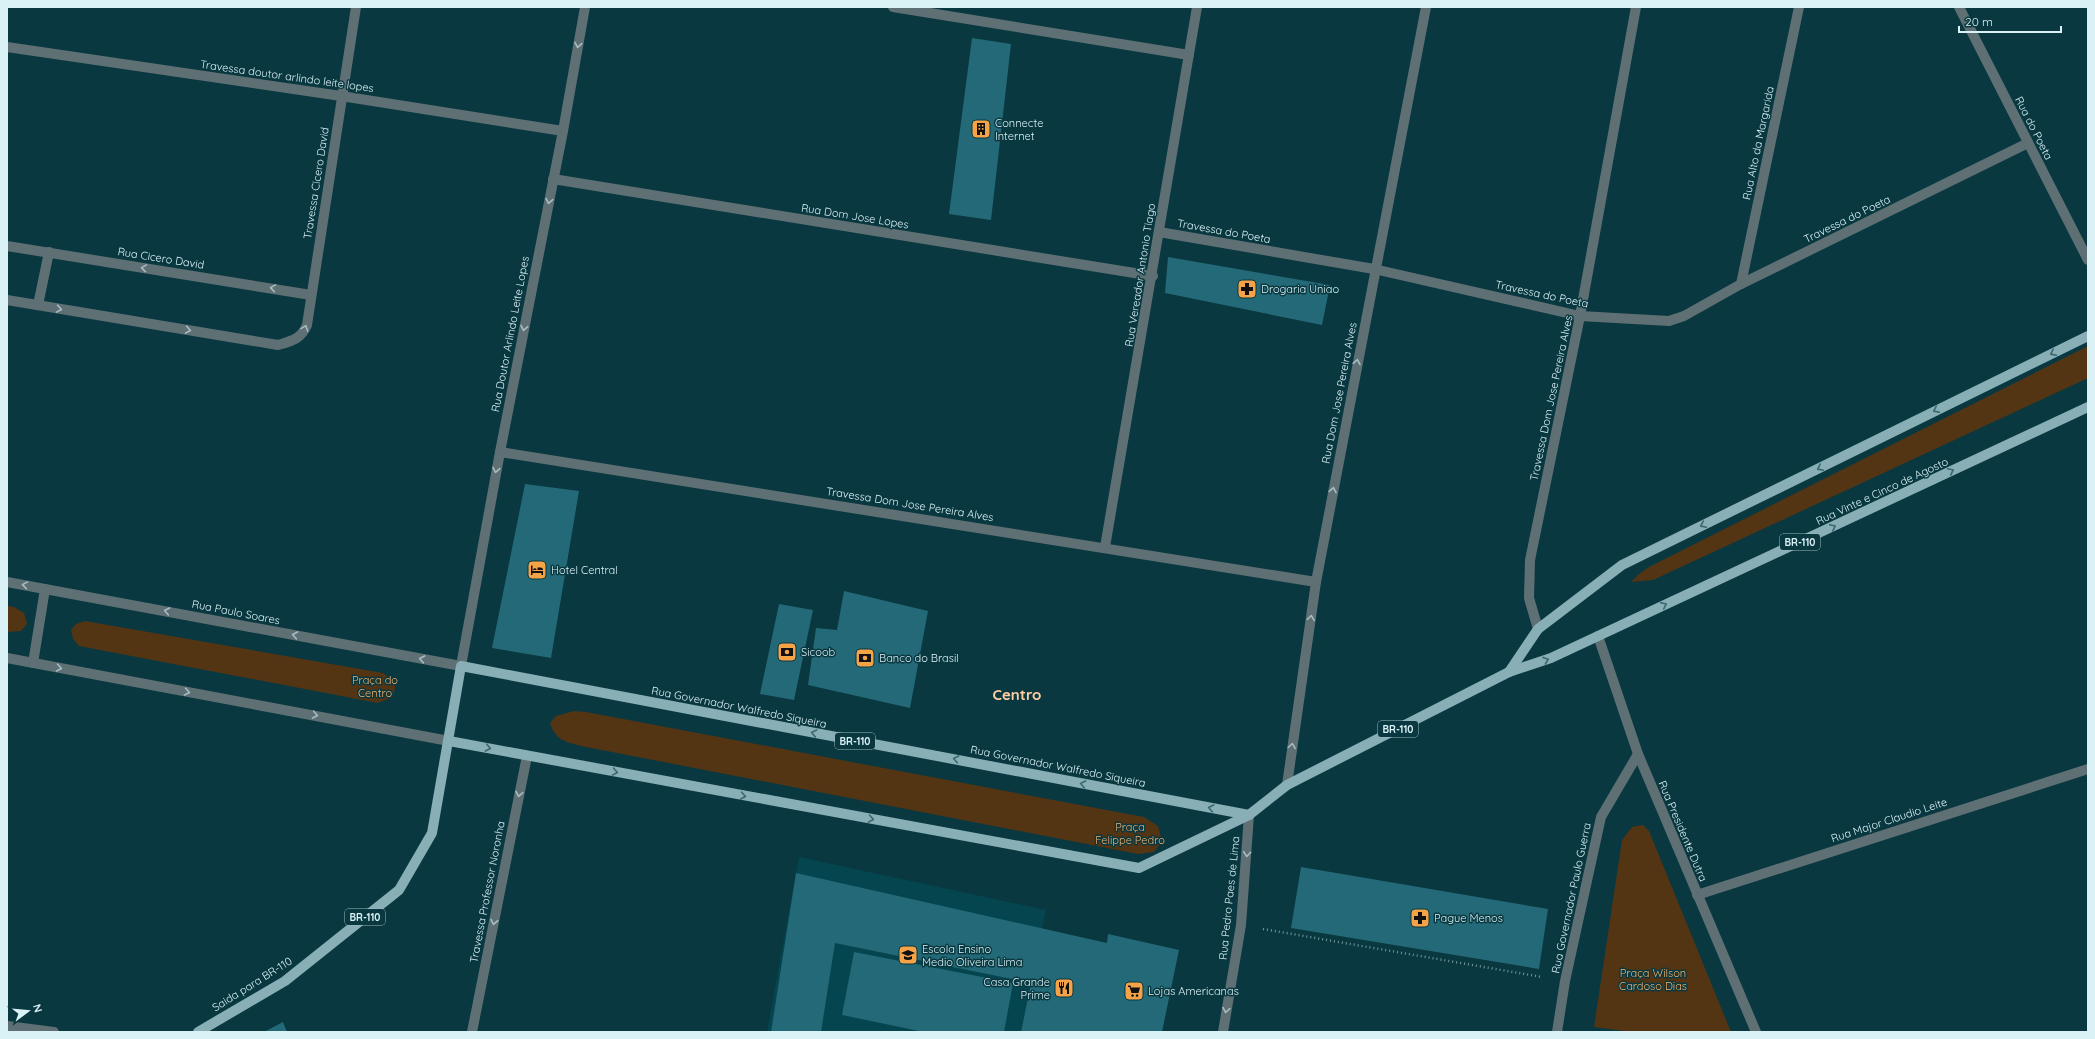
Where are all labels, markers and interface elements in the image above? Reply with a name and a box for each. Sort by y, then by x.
scale bar [1959,8,2061,34]
text: 20 m [1965,14,1993,29]
one-way arrow [574,42,583,49]
street label: Travessa doutor arlindo leite lopes [199,57,375,95]
street label: Rua Alto da Margarida [1739,85,1777,201]
street label: Rua do Poeta [2012,94,2056,162]
place label: Connecte Internet [995,116,1043,143]
building icon: Connecte Internet [970,118,992,140]
street label: Travessa Cicero David [300,126,332,240]
street label: Travessa do Poeta [1801,192,1893,246]
one-way arrow [545,198,554,204]
street label: Rua Dom Jose Lopes [800,201,910,231]
street label: Rua Vereador Antonio Tiago [1122,202,1158,348]
street label: Travessa do Poeta [1176,216,1272,246]
street label: Rua Cicero David [117,244,205,272]
street label: Rua Doutor Arlindo Leite Lopes [488,255,532,413]
one-way arrow [141,264,148,273]
street label: Travessa do Poeta [1494,277,1590,311]
pharmacy icon: Drogaria Uniao [1236,278,1258,300]
place label: Drogaria Uniao [1261,282,1339,296]
one-way arrow [270,285,276,293]
one-way arrow [56,304,62,312]
street label: Travessa Dom Jose Pereira Alves [1527,314,1575,482]
street label: Rua Dom Jose Pereira Alves [1318,321,1360,465]
one-way arrow [184,325,191,334]
one-way arrow [300,325,309,332]
one-way arrow [520,325,529,331]
one-way arrow [2050,348,2057,356]
one-way arrow [1352,359,1361,365]
one-way arrow [1933,406,1941,413]
street label: Rua Vinte e Cinco de Agosto [1814,454,1951,528]
one-way arrow [1816,463,1824,471]
one-way arrow [493,466,501,473]
one-way arrow [1947,468,1954,476]
street label: Travessa Dom Jose Pereira Alves [825,484,995,524]
one-way arrow [1328,486,1337,493]
one-way arrow [1700,520,1707,528]
one-way arrow [1829,523,1836,531]
road number: BR-110 [1780,534,1820,550]
hotel icon: Hotel Central [526,559,548,581]
place label: Hotel Central [551,563,618,577]
one-way arrow [22,581,28,590]
street label: Rua Paulo Soares [191,597,281,627]
one-way arrow [1660,602,1668,610]
one-way arrow [164,608,170,616]
one-way arrow [1306,614,1315,621]
one-way arrow [291,631,298,640]
bank icon: Sicoob [776,641,798,663]
place label: Sicoob [801,645,836,659]
bank icon: Banco do Brasil [854,647,876,669]
place label: Banco do Brasil [879,651,959,665]
one-way arrow [419,655,425,664]
one-way arrow [1543,656,1550,664]
one-way arrow [56,663,62,672]
park label: Praça do Centro [352,673,398,700]
street label: Rua Governador Walfredo Siqueira [650,683,828,731]
district label: Centro [993,685,1041,704]
one-way arrow [184,687,190,695]
one-way arrow [312,711,318,719]
road number: BR-110 [1378,721,1418,737]
one-way arrow [811,729,817,738]
road number: BR-110 [835,733,875,749]
street label: Rua Governador Walfredo Siqueira [969,742,1147,790]
one-way arrow [1287,743,1296,749]
one-way arrow [484,744,491,752]
one-way arrow [952,756,959,764]
one-way arrow [612,768,618,776]
street label: Rua Presidente Dutra [1655,778,1711,884]
one-way arrow [1080,780,1086,788]
one-way arrow [516,791,524,798]
one-way arrow [740,791,746,799]
street label: Rua Major Claudio Leite [1829,795,1949,845]
one-way arrow [1208,804,1214,812]
one-way arrow [868,814,874,823]
street label: Travessa Professor Noronha [466,820,508,964]
park label: Praça Felippe Pedro [1095,820,1165,847]
street label: Rua Governador Paulo Guerra [1548,821,1594,975]
street label: Rua Pedro Paes de Lima [1216,835,1242,961]
one-way arrow [1242,851,1251,857]
pharmacy icon: Pague Menos [1409,907,1431,929]
road number: BR-110 [345,909,385,925]
place label: Pague Menos [1434,911,1503,925]
one-way arrow [490,919,498,925]
place label: Escola Ensino Medio Oliveira Lima [922,942,1022,969]
school or university icon: Escola Ensino Medio Oliveira Lima [897,944,919,966]
street label: Saida para BR-110 [209,954,295,1014]
park label: Praça Wilson Cardoso Dias [1619,966,1687,993]
place label: Casa Grande Prime [984,975,1050,1002]
restaurant icon: Casa Grande Prime [1053,977,1075,999]
supermarket icon: Lojas Americanas [1123,980,1145,1002]
place label: Lojas Americanas [1148,984,1239,998]
north arrow [8,991,48,1031]
text: N [30,1002,45,1014]
one-way arrow [1222,1007,1231,1013]

